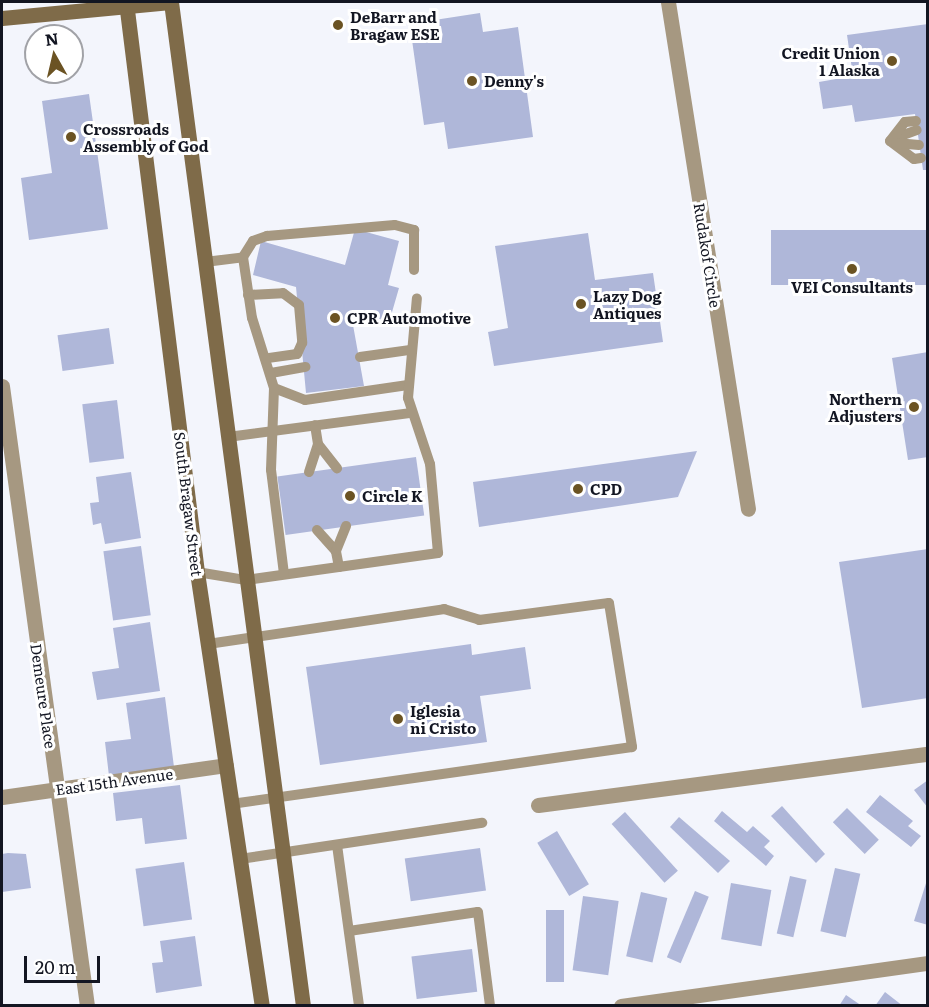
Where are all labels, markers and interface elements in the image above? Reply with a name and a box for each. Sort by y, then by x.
place label: DeBarr and Bragaw ESE [350,7,440,42]
marker: DeBarr and Bragaw ESE [331,18,345,32]
north arrow [24,24,84,84]
text: N [43,25,60,51]
place label: Credit Union 1 Alaska [782,43,880,78]
marker: Credit Union 1 Alaska [885,54,899,68]
place label: Denny's [484,72,544,90]
marker: Denny's [465,74,479,88]
place label: Crossroads Assembly of God [83,119,209,154]
marker: Crossroads Assembly of God [64,130,78,144]
street label: Rudakof Circle [691,201,725,309]
marker: VEI Consultants [845,262,859,276]
place label: VEI Consultants [791,278,913,296]
place label: Lazy Dog Antiques [593,286,662,321]
marker: Lazy Dog Antiques [574,297,588,311]
place label: CPR Automotive [347,309,471,327]
marker: CPR Automotive [328,311,342,325]
place label: Northern Adjusters [828,389,902,424]
marker: Northern Adjusters [907,400,921,414]
street label: South Bragaw Street [171,431,207,577]
place label: CPD [590,480,622,498]
marker: CPD [571,482,585,496]
place label: Circle K [362,487,423,505]
marker: Circle K [343,489,357,503]
street label: Demeure Place [28,642,60,750]
place label: Iglesia ni Cristo [410,701,476,736]
marker: Iglesia ni Cristo [391,712,405,726]
street label: East 15th Avenue [54,764,174,798]
scale bar [27,944,104,982]
text: 20 m [35,953,76,980]

